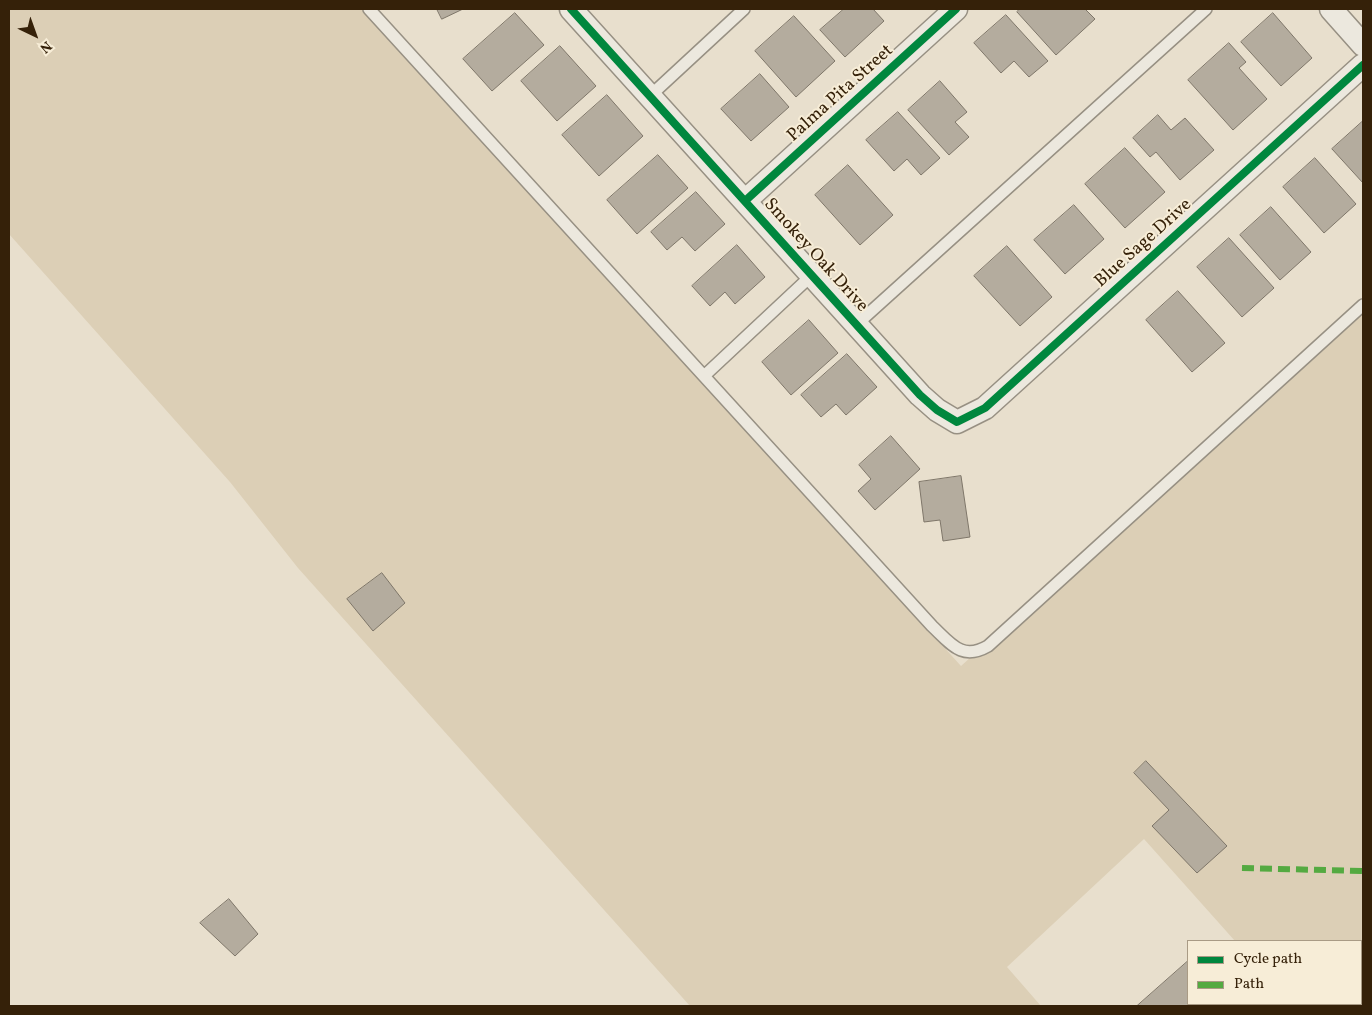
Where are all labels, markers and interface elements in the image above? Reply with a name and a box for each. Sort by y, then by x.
north arrow [10,10,60,60]
text: N [35,36,56,57]
street label: Palma Pita Street [784,41,898,147]
street label: Smokey Oak Drive [758,195,872,317]
street label: Blue Sage Drive [1091,195,1197,293]
legend [1187,940,1362,1005]
text: Cycle path [1234,949,1302,970]
text: Path [1234,974,1264,995]

